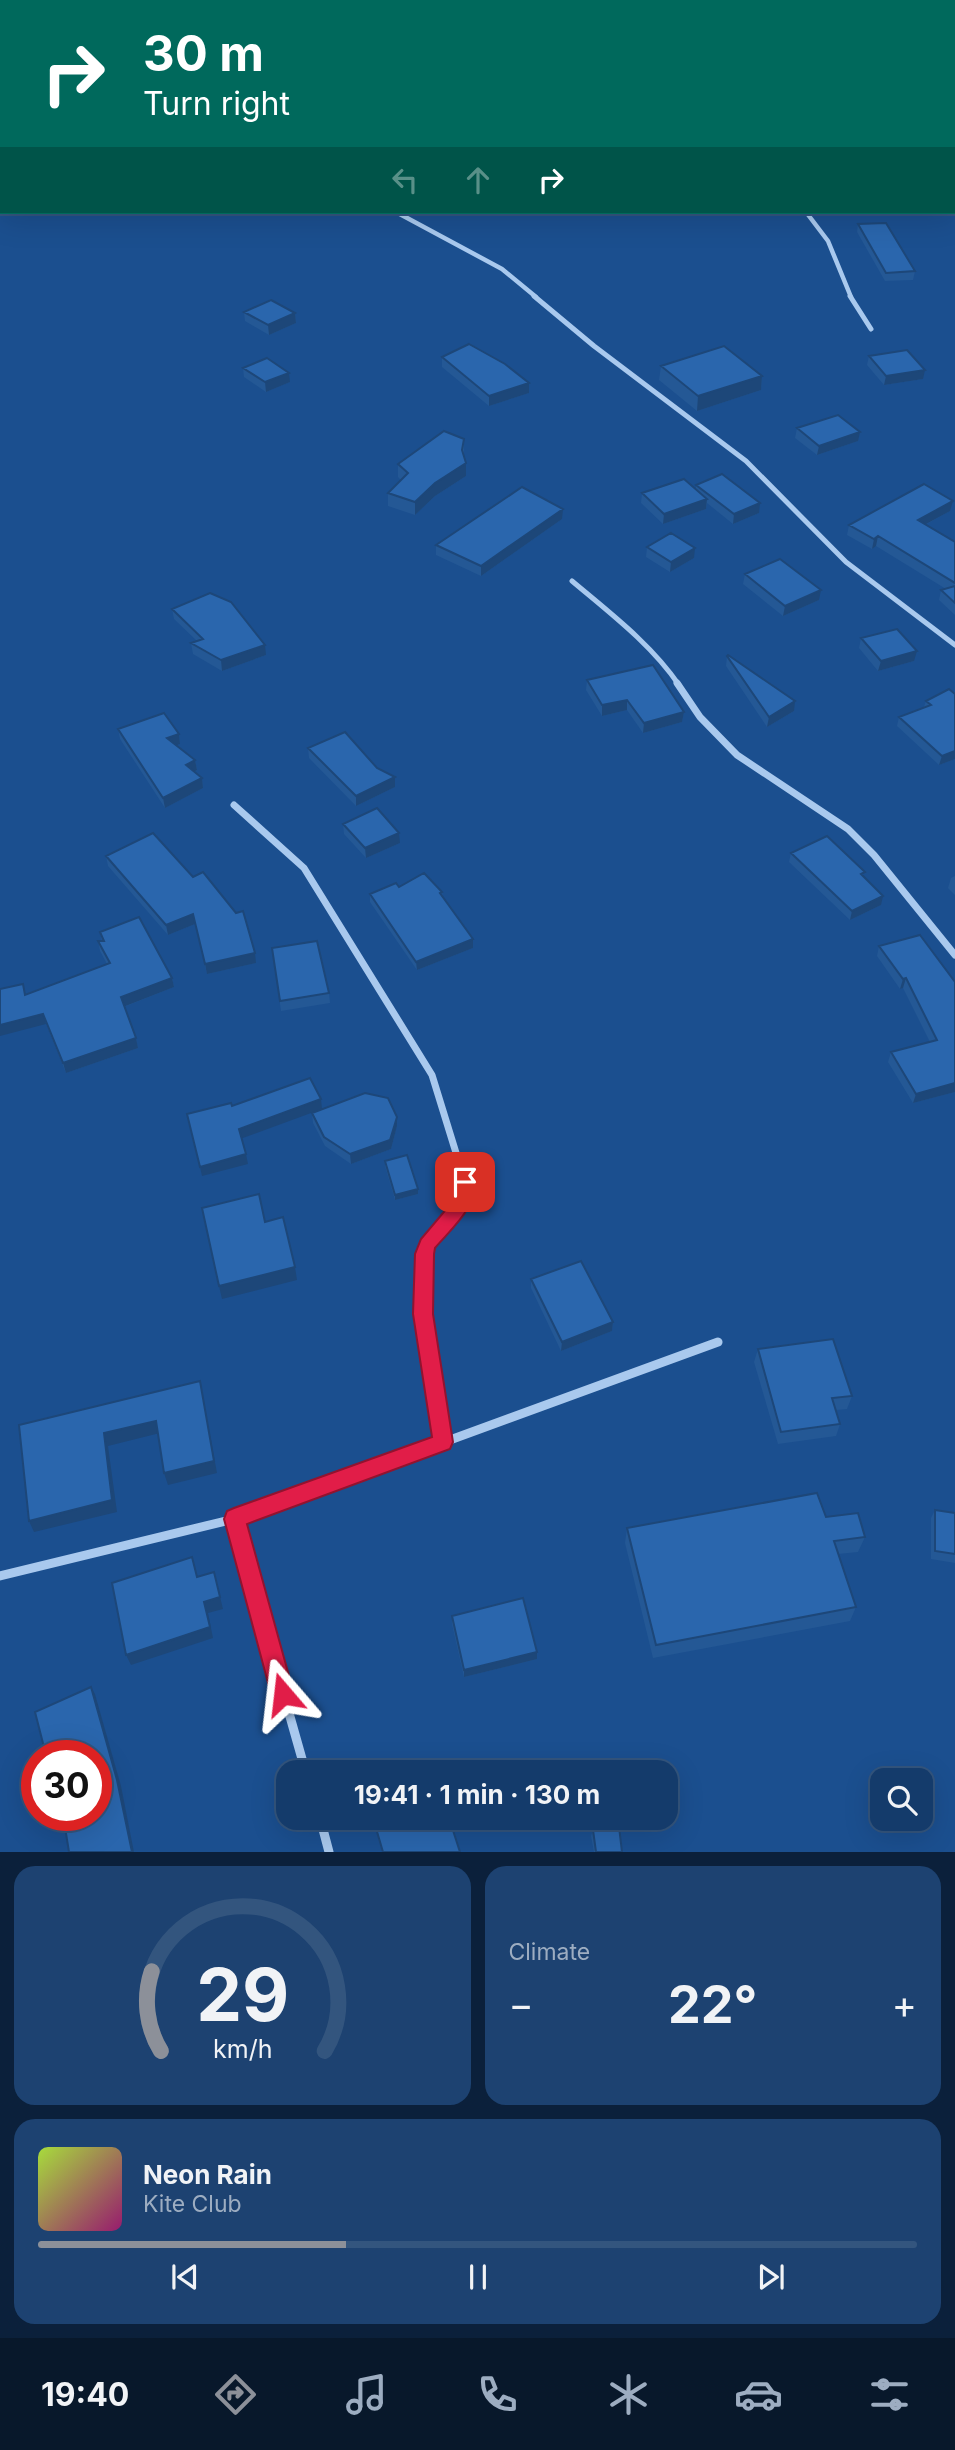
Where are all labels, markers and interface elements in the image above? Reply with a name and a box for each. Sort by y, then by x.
text: 30 m [143,24,264,83]
icon: right [28,28,119,119]
text: Turn right [143,84,290,123]
icon: left [386,161,424,199]
icon: ahead [459,161,497,199]
icon: right [532,161,570,199]
pin [435,1152,495,1212]
icon: arrive [446,1163,484,1201]
position arrow [246,1657,320,1731]
speed limit sign: 30 [21,1740,112,1831]
map controls [870,1768,933,1831]
button: search [870,1768,933,1831]
text: 19:41 · 1 min · 130 m [354,1779,600,1810]
text: Climate [509,1938,590,1966]
text: 29 [196,1951,289,2040]
text: 22° [668,1973,757,2036]
text: − [509,1981,534,2027]
text: + [892,1981,917,2027]
text: km/h [213,2034,272,2064]
text: Neon Rain [143,2159,272,2190]
text: Kite Club [143,2190,242,2218]
icon: previous [166,2258,204,2296]
icon: pause [459,2258,497,2296]
icon: next [752,2258,790,2296]
icon: directions [211,2370,260,2419]
icon: music [342,2370,391,2419]
icon: phone [473,2370,522,2419]
icon: climate [604,2370,653,2419]
icon: car [734,2370,783,2419]
icon: filters [865,2370,914,2419]
text: 19:40 [41,2375,129,2414]

